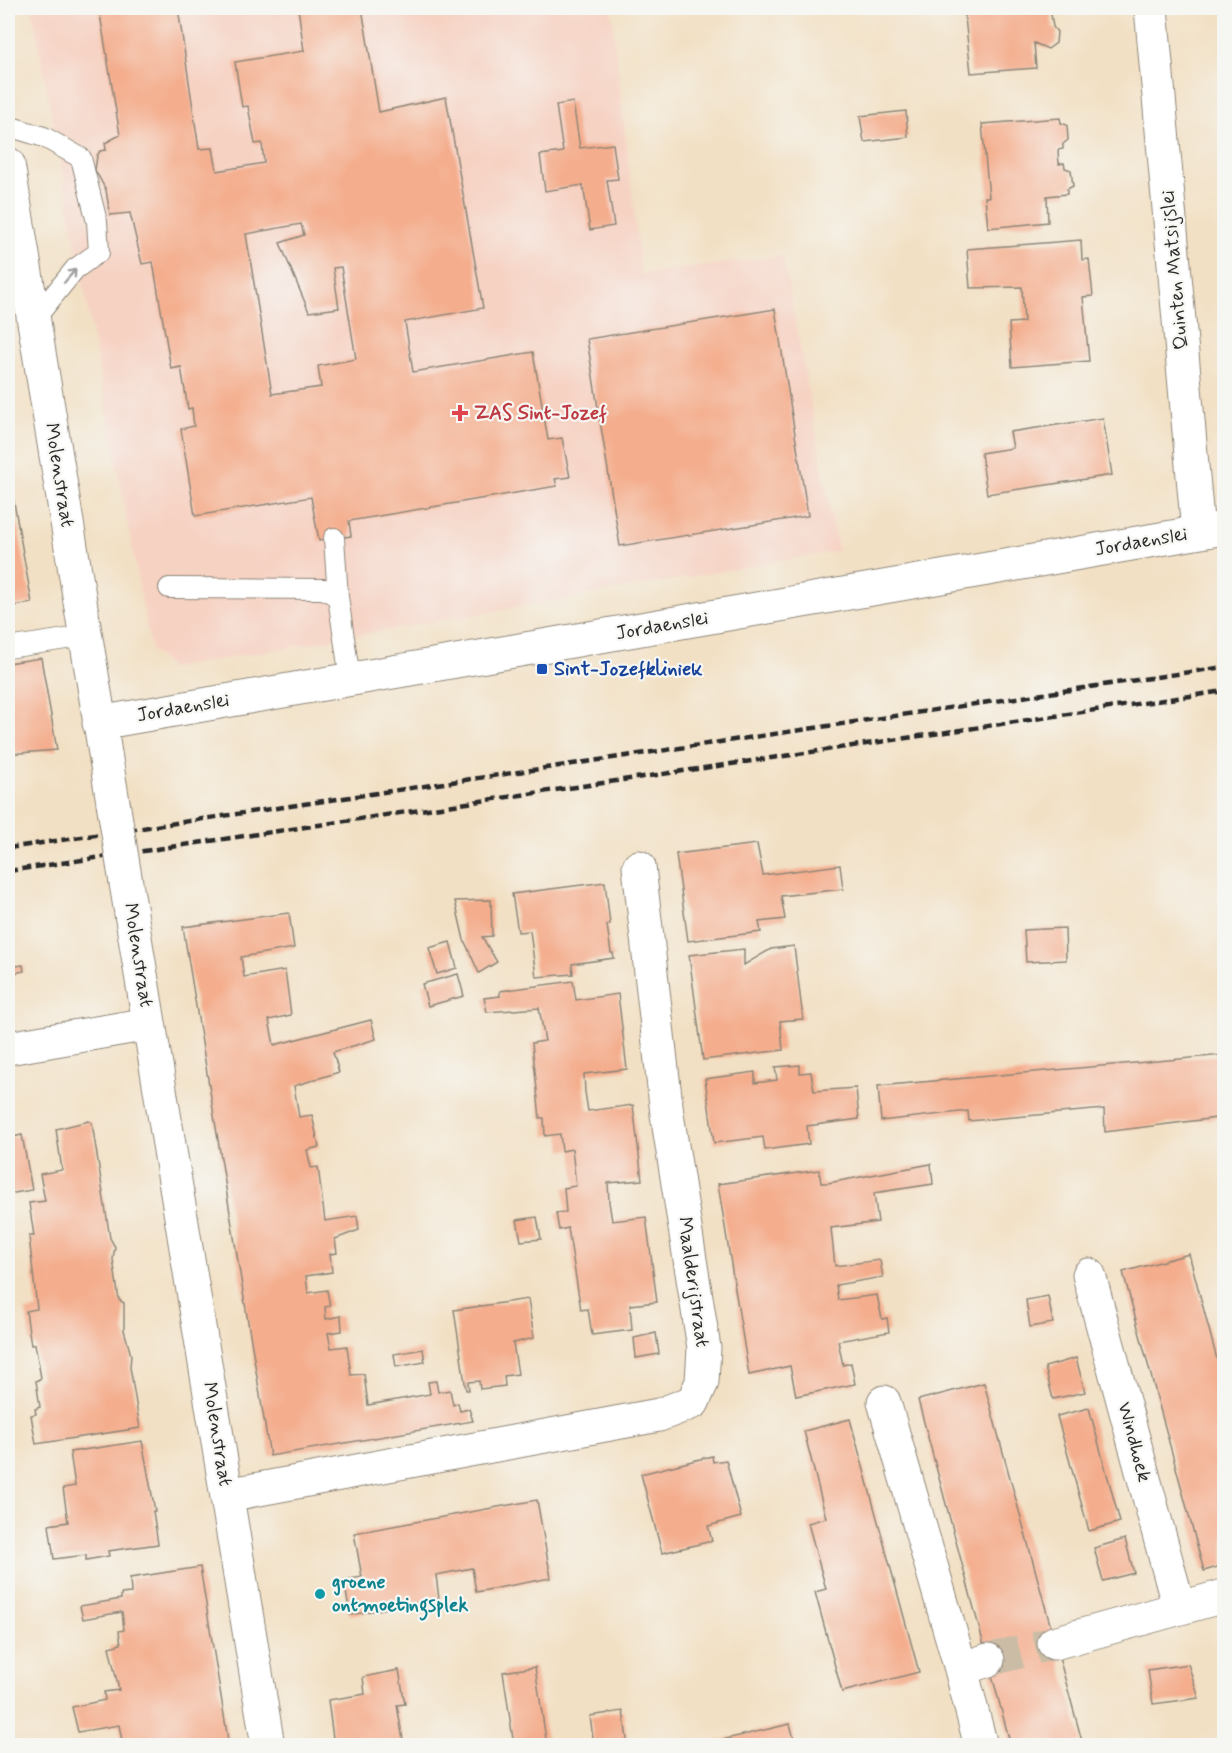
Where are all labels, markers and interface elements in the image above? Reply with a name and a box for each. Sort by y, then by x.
street label: Quinten Matsijslei [1155,189,1195,351]
one-way arrow [63,268,77,283]
place label: ZAS Sint-Jozef [474,400,607,427]
marker: ZAS Sint-Jozef [451,404,469,422]
street label: Molenstraat [37,421,81,529]
street label: Jordaenslei [1093,521,1190,563]
street label: Jordaenslei [614,605,711,647]
place label: Sint-Jozefkliniek [554,656,703,683]
marker: Sint-Jozefkliniek [535,662,549,676]
street label: Jordaenslei [135,687,232,729]
street label: Molenstraat [116,901,160,1009]
street label: Maalderijstraat [670,1215,716,1349]
street label: Molenstraat [195,1380,239,1488]
street label: Windhoek [1110,1399,1158,1485]
place label: groene ontmoetingsplek [332,1569,469,1621]
marker: groene ontmoetingsplek [313,1587,327,1601]

